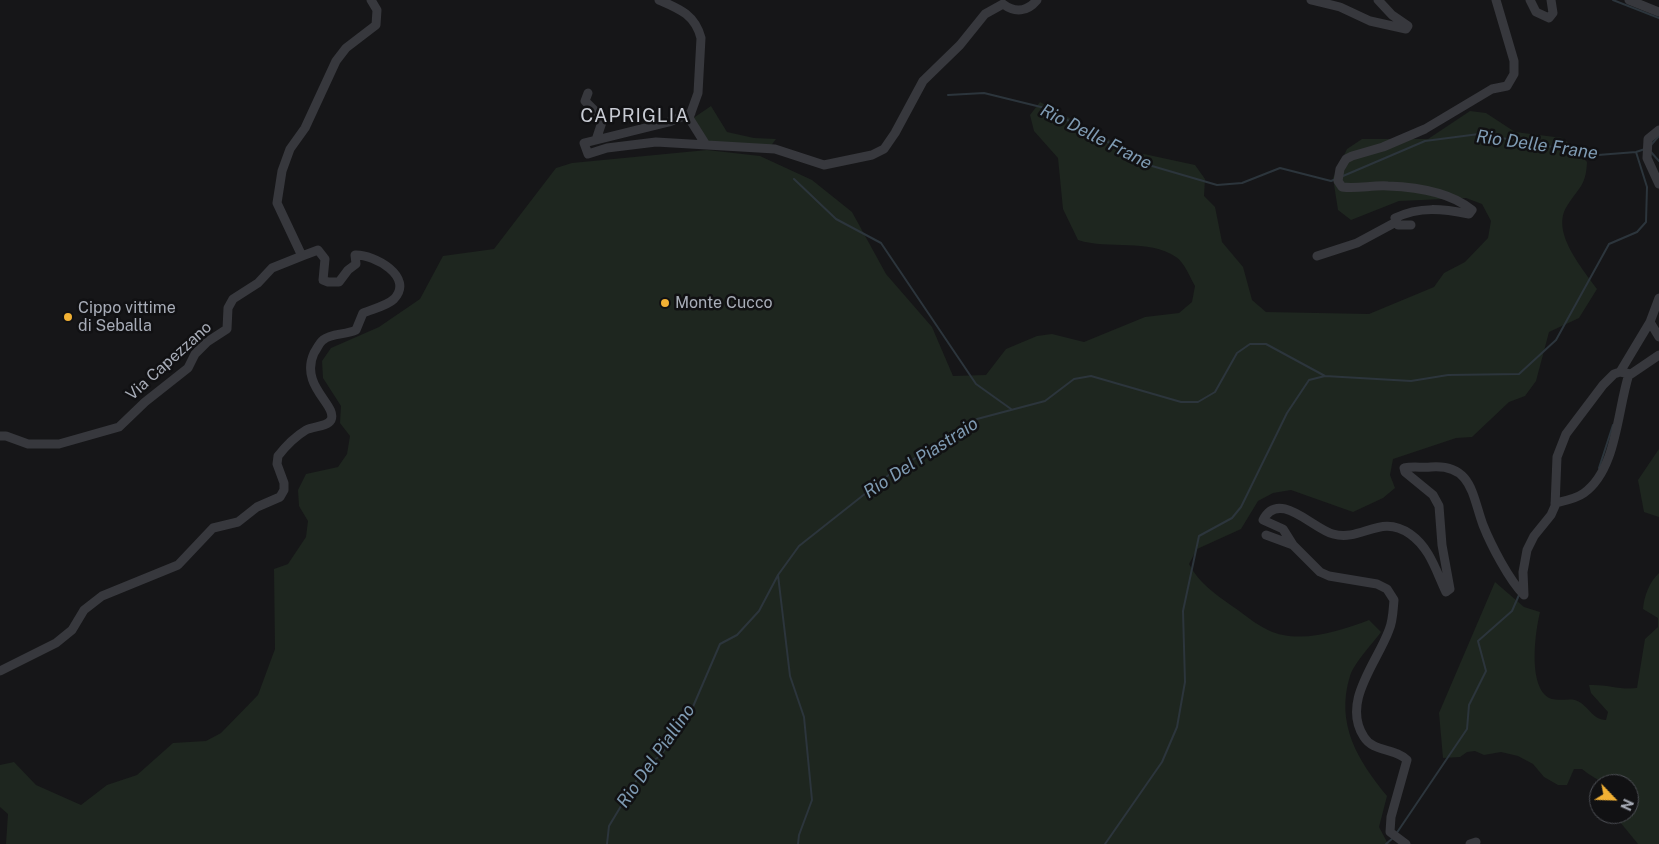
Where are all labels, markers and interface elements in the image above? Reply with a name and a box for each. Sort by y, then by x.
water label: Rio Delle Frane [1037,100,1155,174]
district label: CAPRIGLIA [579,105,691,127]
water label: Rio Delle Frane [1475,126,1599,164]
place label: Monte Cucco [675,293,773,313]
marker: Monte Cucco [659,297,671,309]
place label: Cippo vittime di Seballa [78,298,176,336]
marker: Cippo vittime di Seballa [62,311,74,323]
street label: Via Capezzano [122,318,216,404]
water label: Rio Del Piastraio [860,413,982,503]
water label: Rio Del Piallino [612,700,700,812]
north arrow [1589,774,1639,824]
text: N [1617,796,1636,813]

